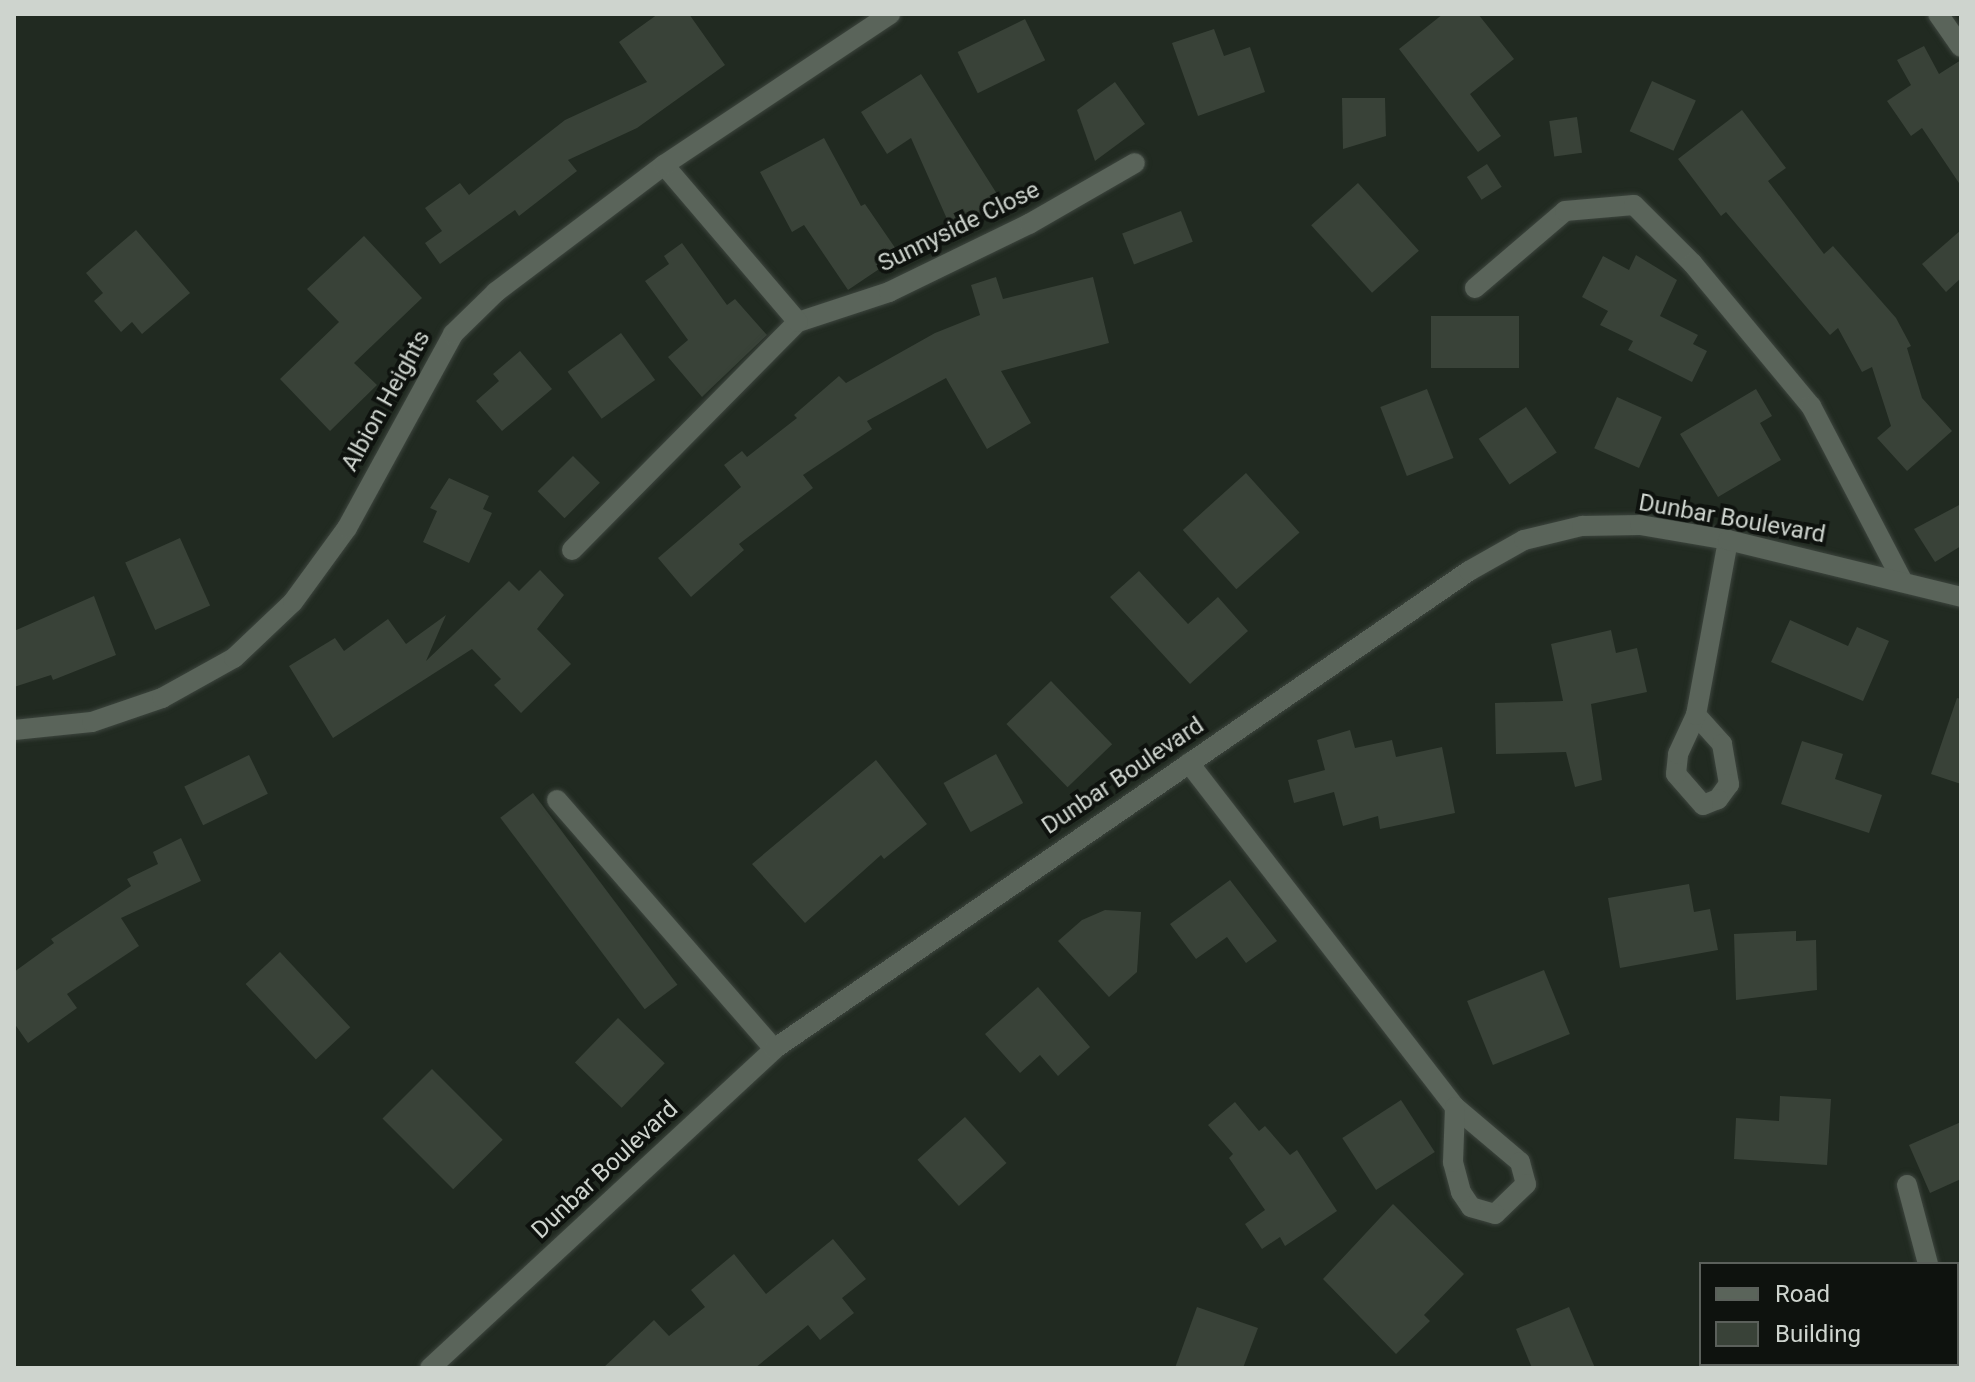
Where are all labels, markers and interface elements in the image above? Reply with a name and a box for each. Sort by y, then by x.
street label: Sunnyside Close [874,175,1044,279]
street label: Albion Heights [336,326,436,476]
street label: Dunbar Boulevard [1636,488,1828,550]
street label: Dunbar Boulevard [1037,711,1209,841]
street label: Dunbar Boulevard [526,1095,684,1245]
legend [1699,1262,1959,1366]
text: Road [1775,1280,1830,1308]
text: Building [1775,1320,1861,1348]

